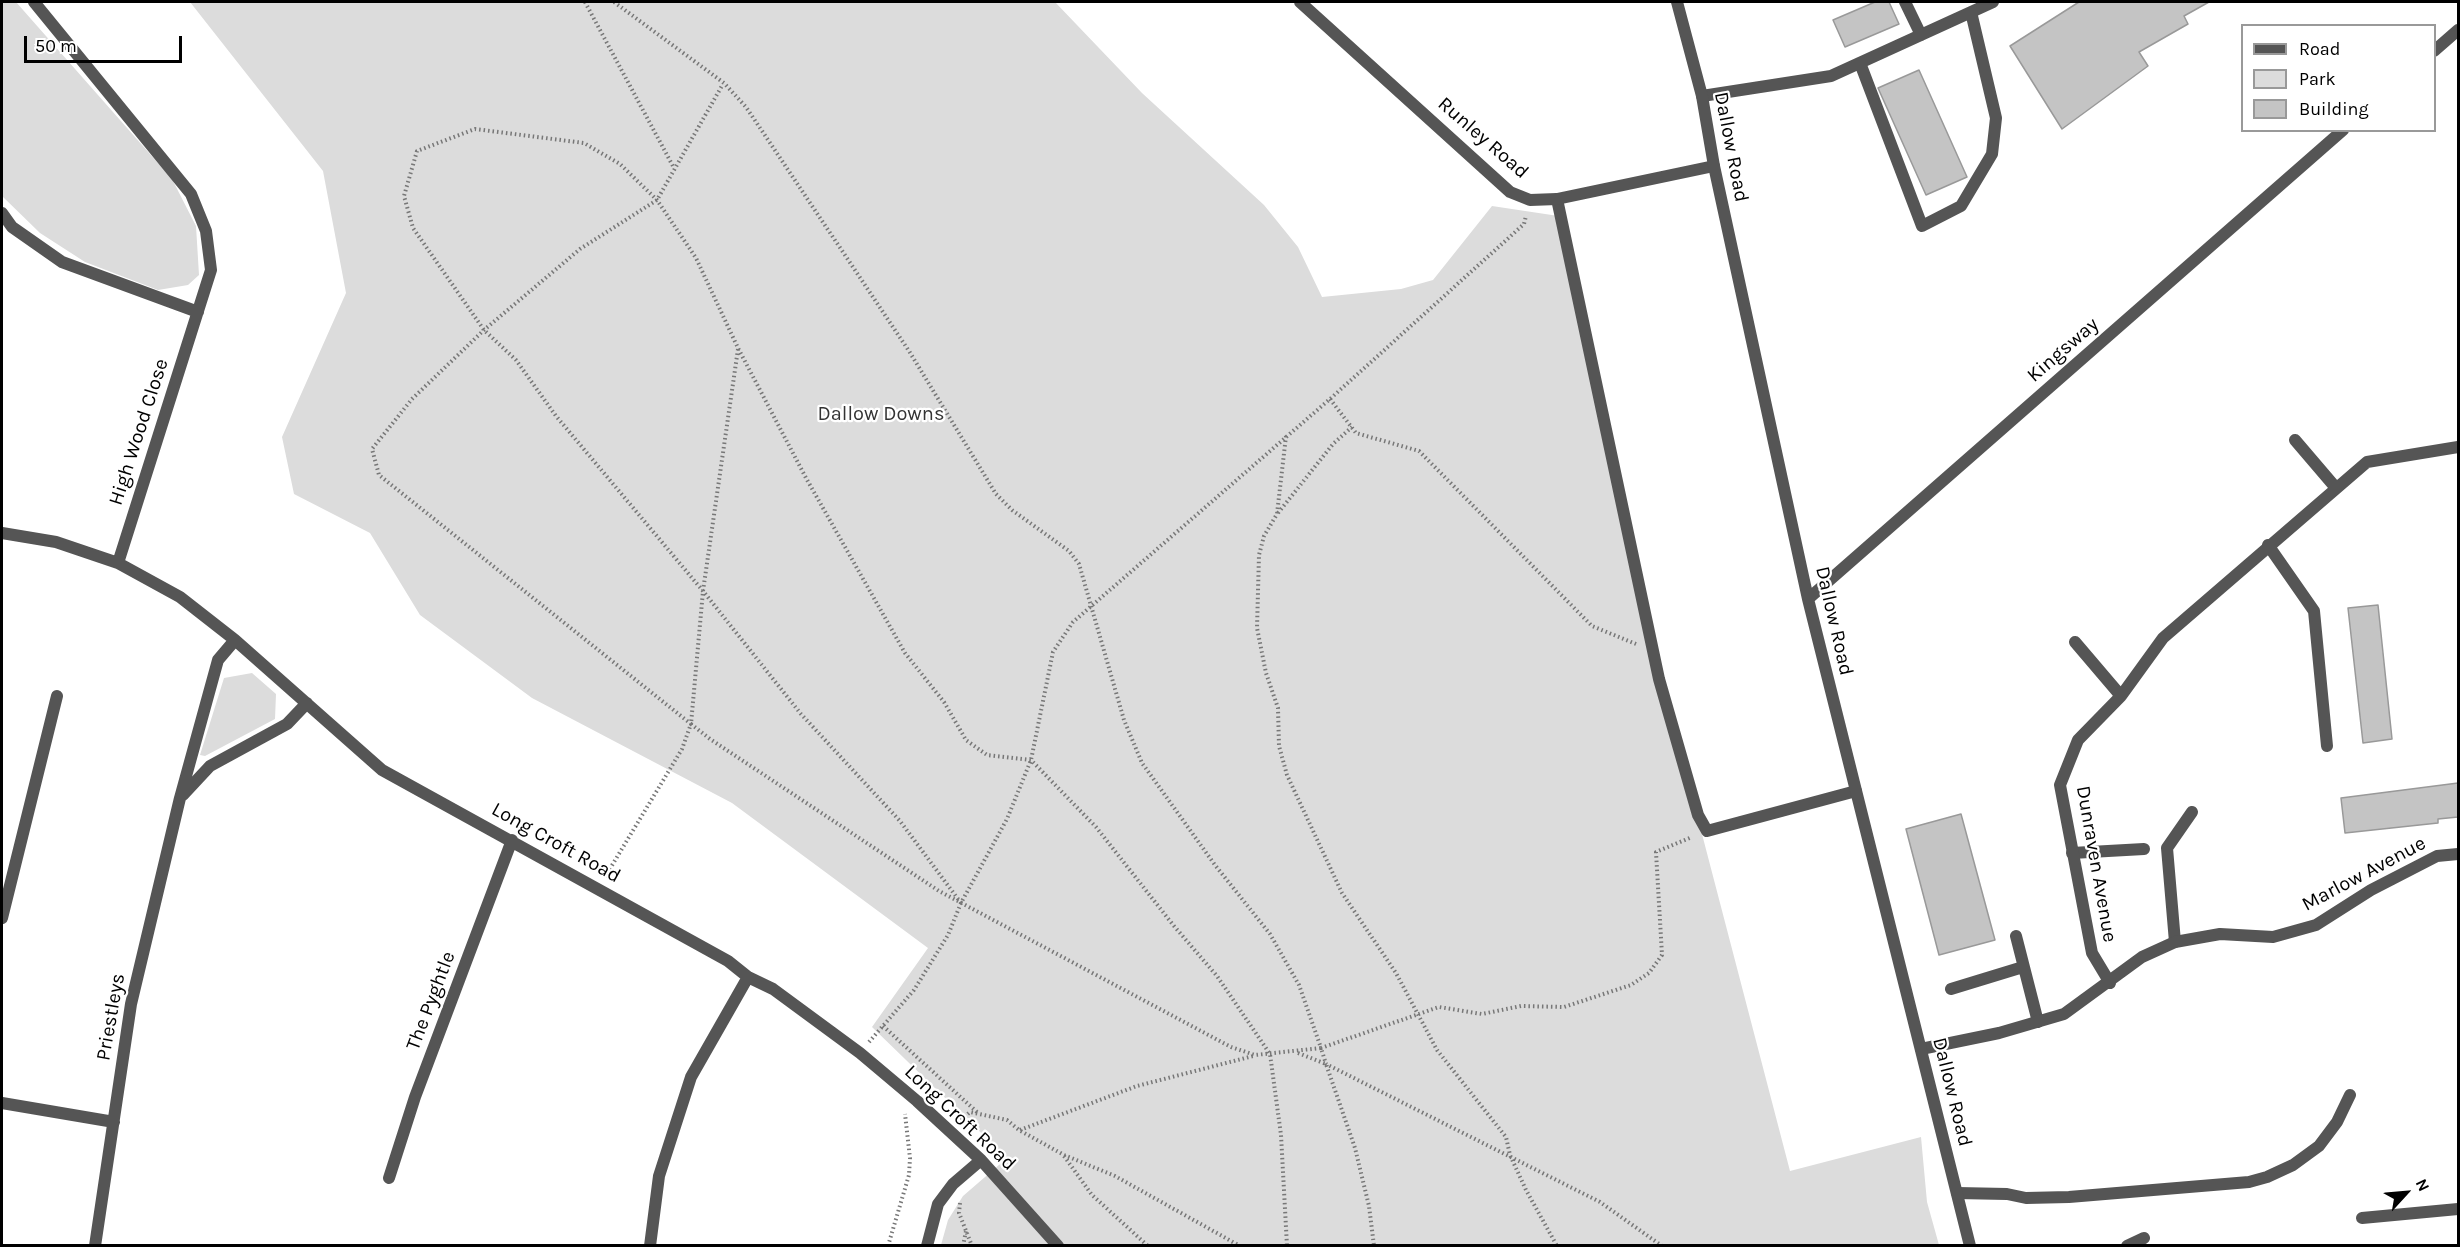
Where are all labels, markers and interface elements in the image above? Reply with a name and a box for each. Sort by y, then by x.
scale bar [27,24,184,62]
legend [2241,24,2436,132]
text: 50 m [35,35,77,57]
text: Road [2299,38,2340,60]
text: Park [2299,68,2336,90]
street label: Dallow Road [1709,90,1753,204]
street label: Runley Road [1433,92,1533,184]
text: Building [2299,98,2369,120]
street label: Kingsway [2022,312,2104,388]
street label: High Wood Close [104,356,174,508]
park label: Dallow Downs [818,402,944,426]
street label: Dallow Road [1810,564,1858,678]
street label: Dunraven Avenue [2070,784,2122,944]
street label: Long Croft Road [487,798,625,888]
street label: Marlow Avenue [2298,831,2430,917]
street label: The Pyghtle [401,948,461,1054]
street label: Priestleys [92,971,130,1063]
street label: Dallow Road [1927,1035,1977,1149]
street label: Long Croft Road [899,1060,1021,1176]
north arrow [2376,1163,2436,1223]
text: N [2412,1176,2434,1194]

